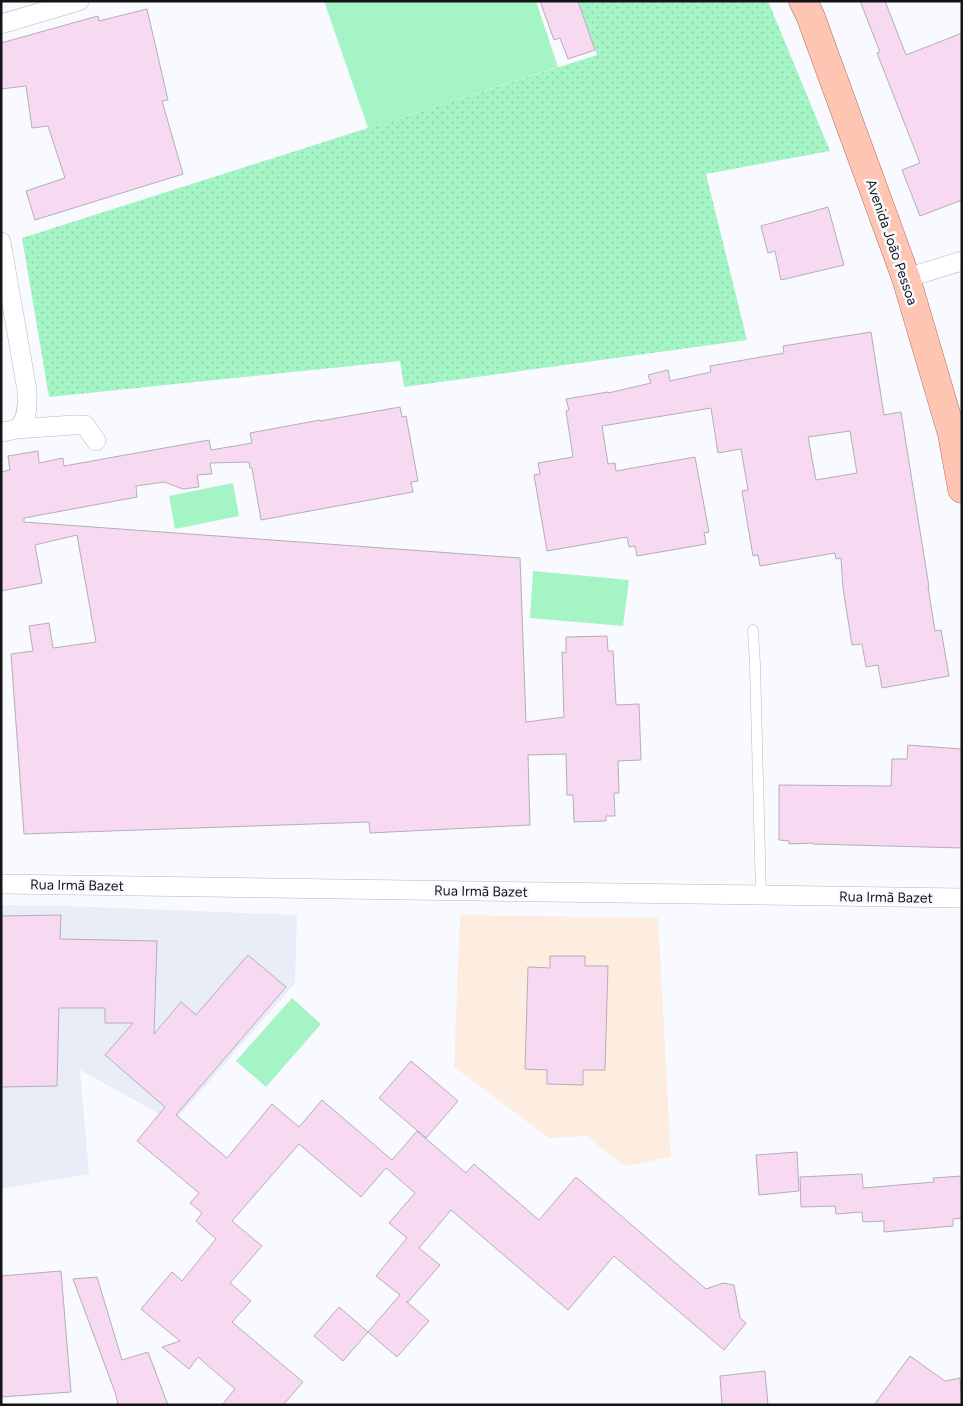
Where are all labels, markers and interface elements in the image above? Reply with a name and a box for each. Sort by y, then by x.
street label: Avenida João Pessoa [862,177,921,307]
street label: Rua Irmã Bazet [30,876,124,895]
street label: Rua Irmã Bazet [434,882,528,901]
street label: Rua Irmã Bazet [839,888,933,907]

